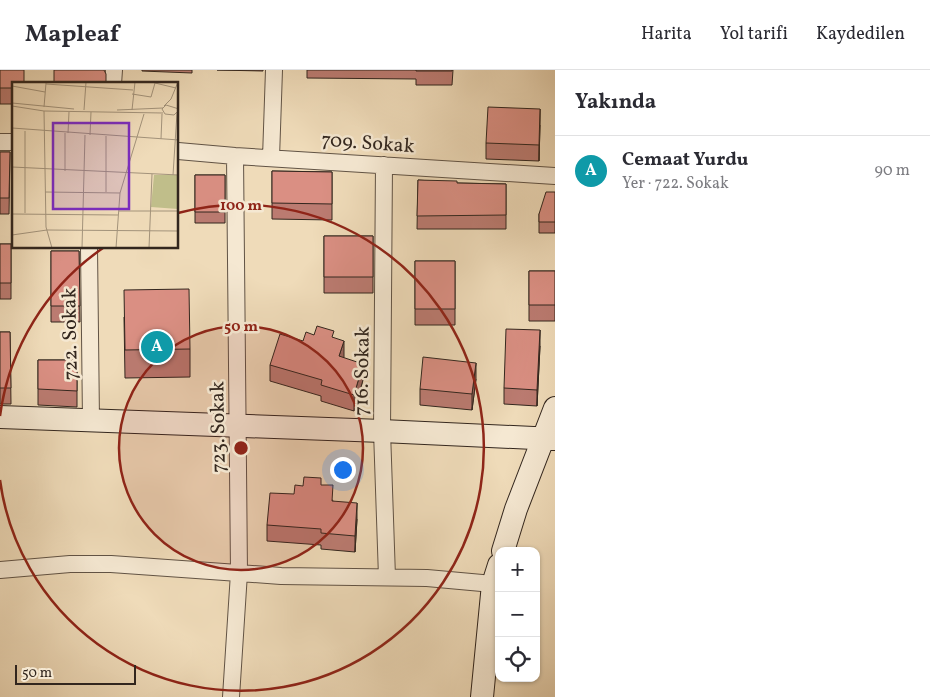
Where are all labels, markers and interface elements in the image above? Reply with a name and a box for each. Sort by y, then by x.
text: Mapleaf [25,18,119,52]
text: Harita [641,22,692,47]
text: Yol tarifi [720,22,788,47]
text: Kaydedilen [816,22,905,47]
inset map [12,82,179,249]
text: Yakında [575,88,656,117]
street label: 709. Sokak [320,127,416,161]
text: Cemaat Yurdu [622,147,748,173]
text: A [585,160,597,182]
text: 90 m [874,160,910,182]
text: Yer · 722. Sokak [622,173,729,195]
text: 100 m [220,196,263,217]
street label: 722. Sokak [56,287,86,381]
text: 50 m [224,317,258,338]
street label: 716. Sokak [348,326,378,416]
pin: A [141,328,173,366]
street label: 723. Sokak [204,381,234,473]
centre of rings [232,439,250,457]
your location [330,457,356,483]
map controls [495,547,540,682]
button: + [495,547,540,592]
button: − [495,592,540,637]
button: locate [495,637,540,682]
scale bar [15,662,136,685]
text: 50 m [22,664,52,683]

